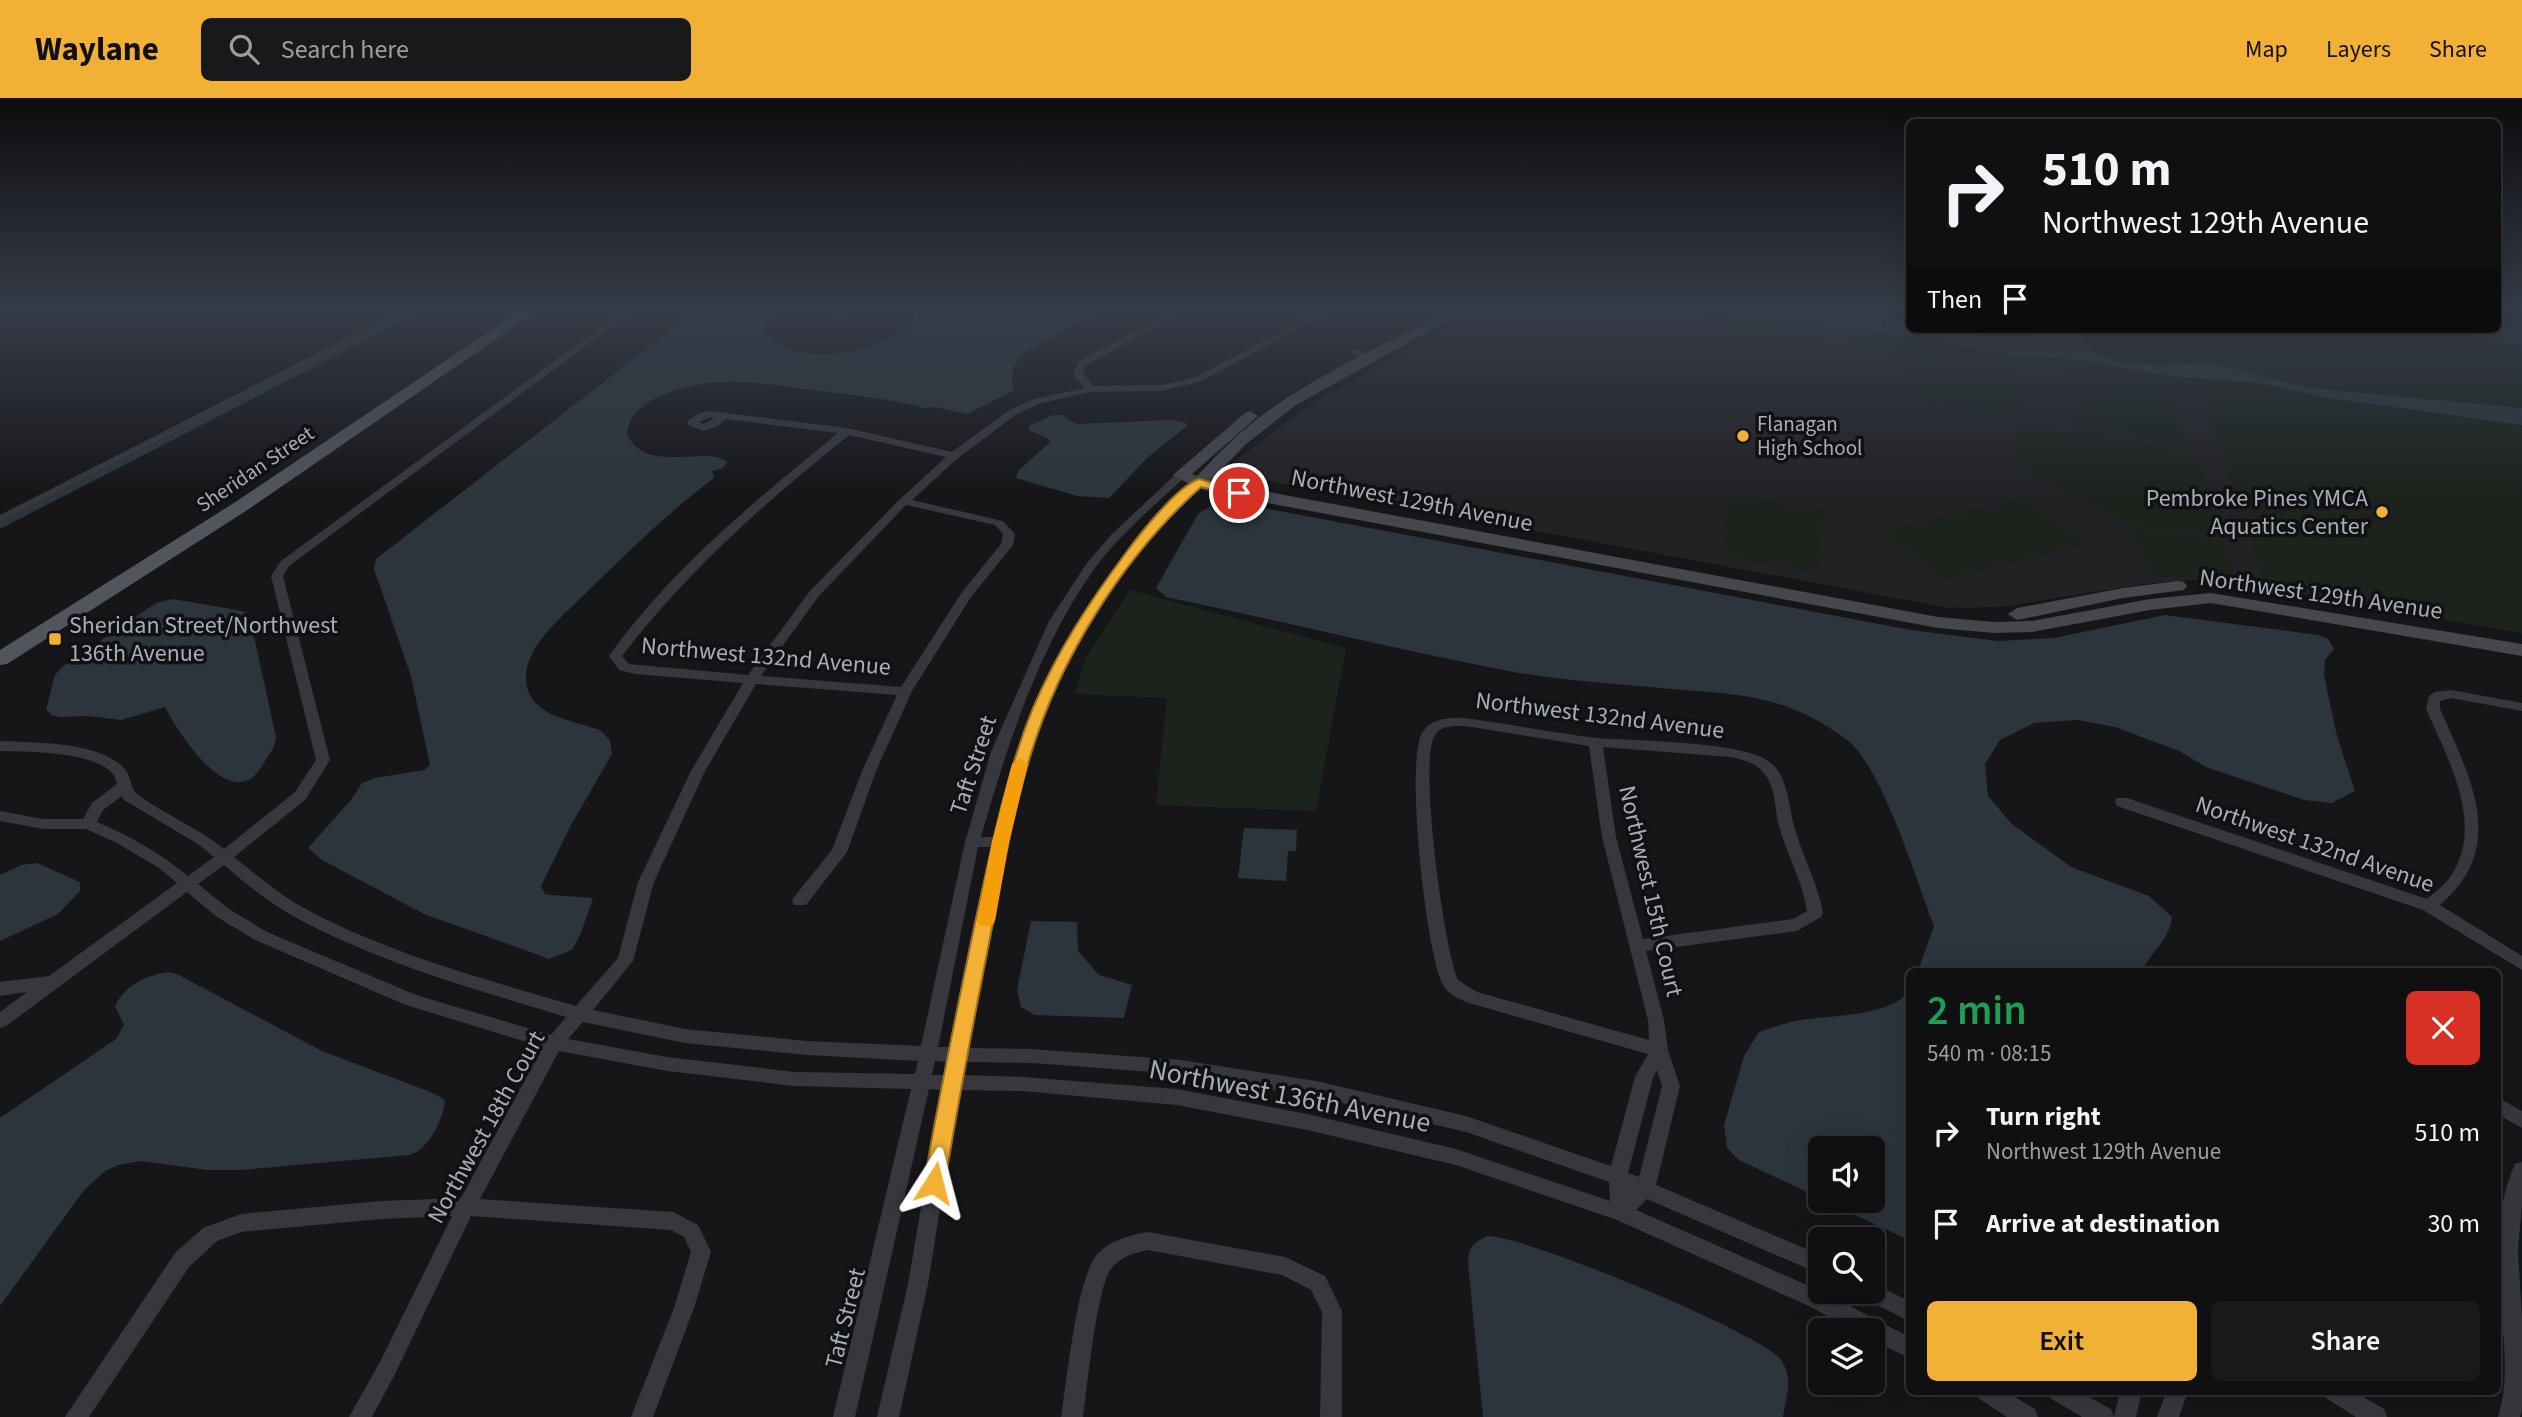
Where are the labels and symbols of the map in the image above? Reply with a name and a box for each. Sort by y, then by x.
place label: Flanagan High School [1757,409,1862,463]
street label: Sheridan Street [190,419,320,519]
marker: Flanagan High School [1735,428,1751,444]
street label: Northwest 129th Avenue [1288,460,1536,541]
pin [1209,463,1269,523]
place label: Pembroke Pines YMCA Aquatics Center [2146,481,2369,544]
marker: Pembroke Pines YMCA Aquatics Center [2374,504,2390,520]
street label: Northwest 129th Avenue [2197,560,2445,629]
place label: Sheridan Street/Northwest 136th Avenue [69,608,338,671]
street label: Northwest 132nd Avenue [640,628,892,685]
marker: Sheridan Street/Northwest 136th Avenue [47,631,63,647]
street label: Northwest 132nd Avenue [1473,683,1726,748]
street label: Taft Street [941,711,1006,819]
street label: Northwest 15th Court [1609,782,1692,1000]
street label: Northwest 132nd Avenue [2191,787,2439,902]
street label: Northwest 18th Court [419,1024,554,1230]
street label: Northwest 136th Avenue [1146,1049,1434,1143]
position arrow [897,1146,971,1220]
street label: Taft Street [816,1264,875,1372]

